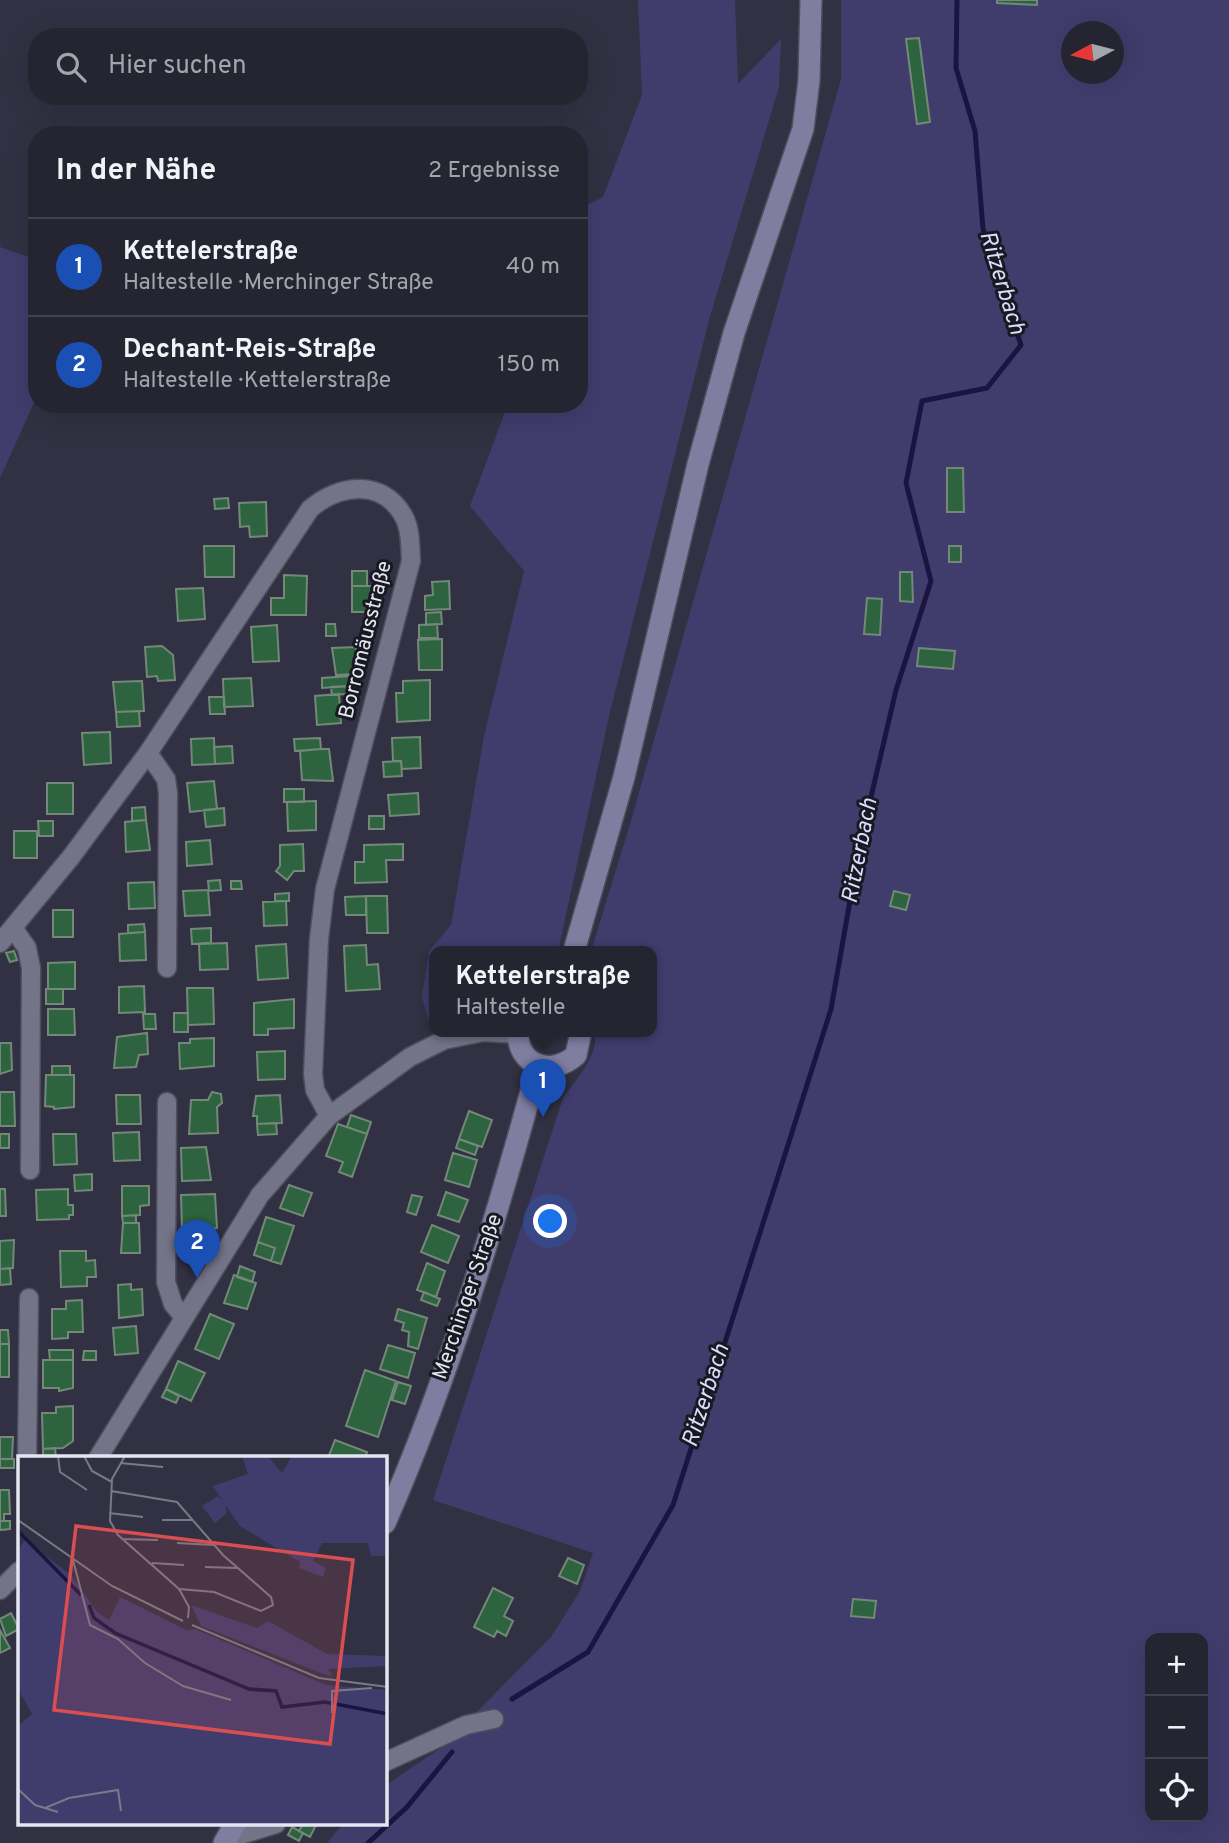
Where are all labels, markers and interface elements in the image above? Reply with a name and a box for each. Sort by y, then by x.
north arrow [1061,21,1124,84]
search box [28,28,588,105]
icon: search [52,48,90,86]
text: Hier suchen [108,50,247,83]
text: In der Nähe [56,153,216,190]
text: 2 Ergebnisse [428,157,560,186]
water label: Ritzerbach [972,228,1031,339]
text: Kettelerstraße [123,236,298,269]
text: 1 [74,253,84,282]
text: 40 m [506,253,560,282]
text: Haltestelle · Merchinger Straße [123,269,434,298]
text: Dechant-Reis-Straße [123,334,376,367]
text: 2 [72,351,86,380]
text: 150 m [498,351,560,380]
text: Haltestelle · Kettelerstraße [123,367,391,396]
street label: Borromäusstraße [333,558,399,722]
water label: Ritzerbach [837,795,886,906]
popup [429,946,657,1037]
text: Kettelerstraße [455,961,631,994]
text: Haltestelle [455,994,565,1023]
pin: 1 [520,1059,566,1117]
your location [533,1204,567,1238]
street label: Merchinger Straße [427,1211,509,1383]
pin: 2 [174,1220,220,1278]
water label: Ritzerbach [677,1340,737,1451]
inset map [18,1456,387,1826]
map controls [1145,1633,1208,1822]
button: + [1145,1633,1208,1696]
button: − [1145,1696,1208,1759]
button: locate [1145,1759,1208,1822]

